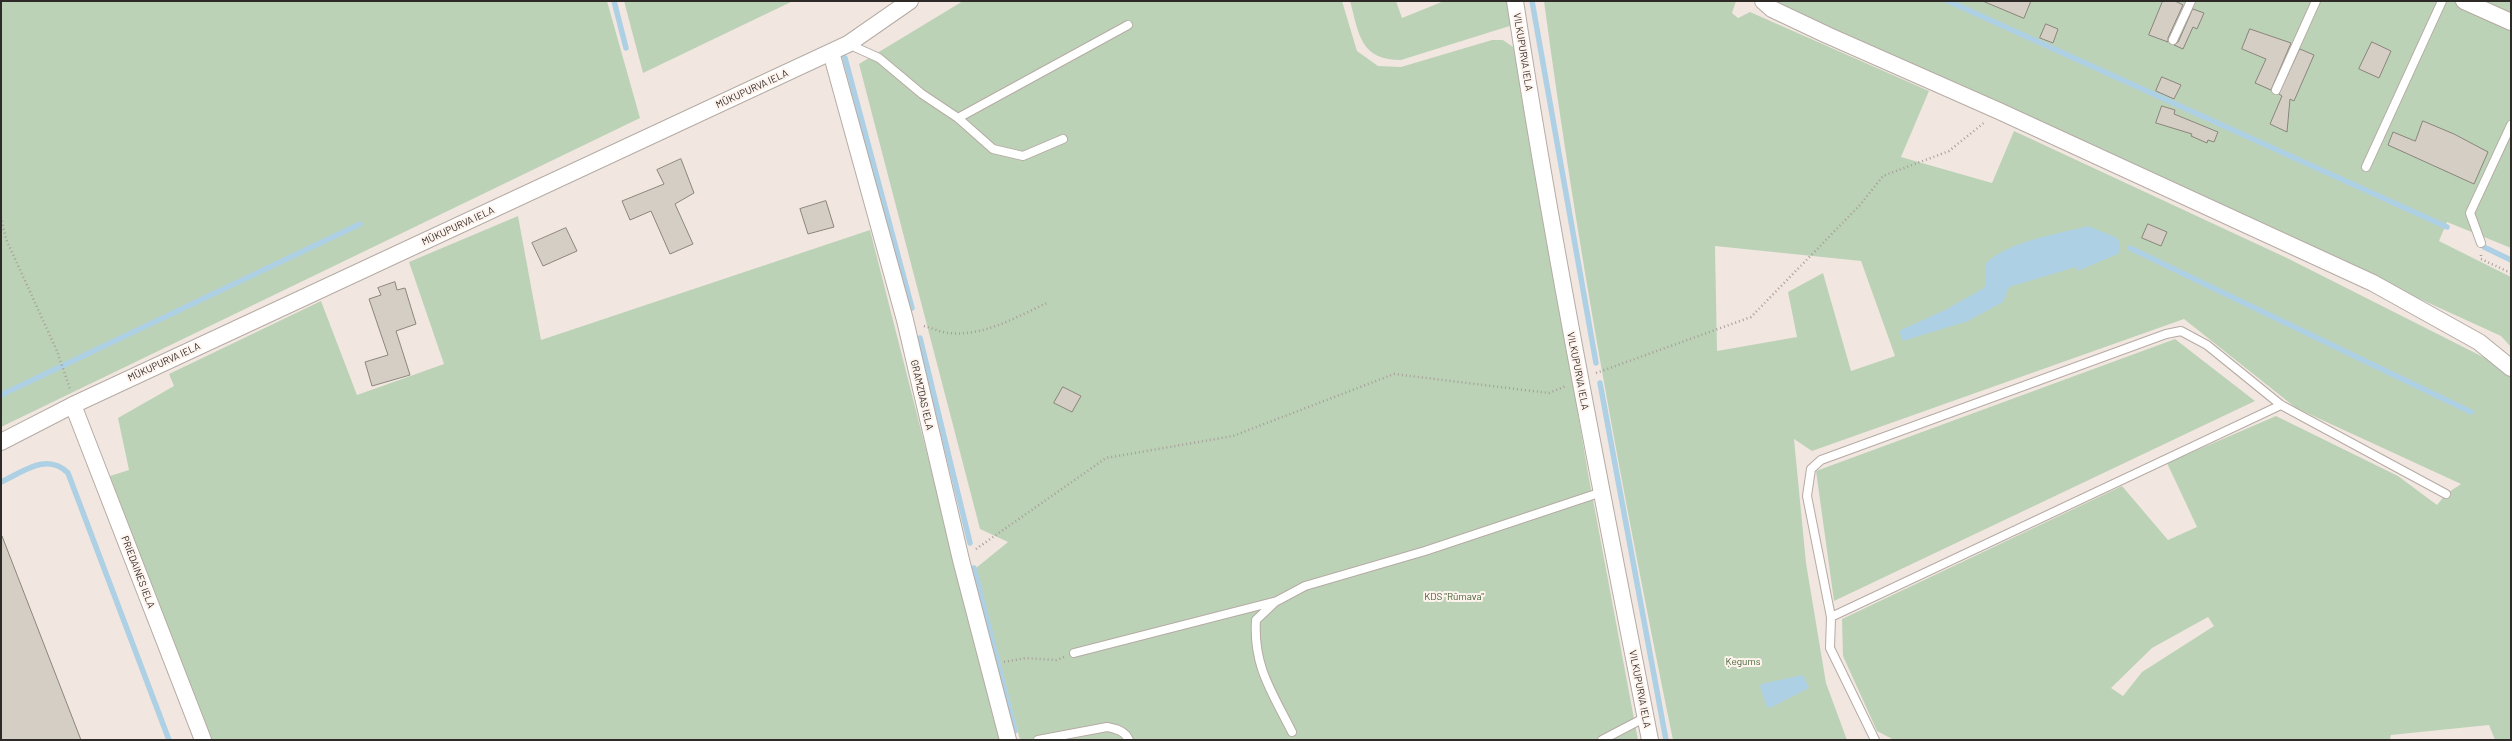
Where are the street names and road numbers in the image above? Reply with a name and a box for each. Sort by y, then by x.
street label: VILKUPURVA IELA [1511,12,1535,92]
street label: MŪKUPURVA IELA [714,67,790,111]
street label: MŪKUPURVA IELA [420,204,496,248]
street label: VILKUPURVA IELA [1565,331,1591,411]
street label: MŪKUPURVA IELA [126,340,202,384]
street label: GRAMZDAS IELA [908,359,936,431]
street label: PRIEDAINES IELA [119,534,157,610]
street label: VILKUPURVA IELA [1627,649,1653,729]

